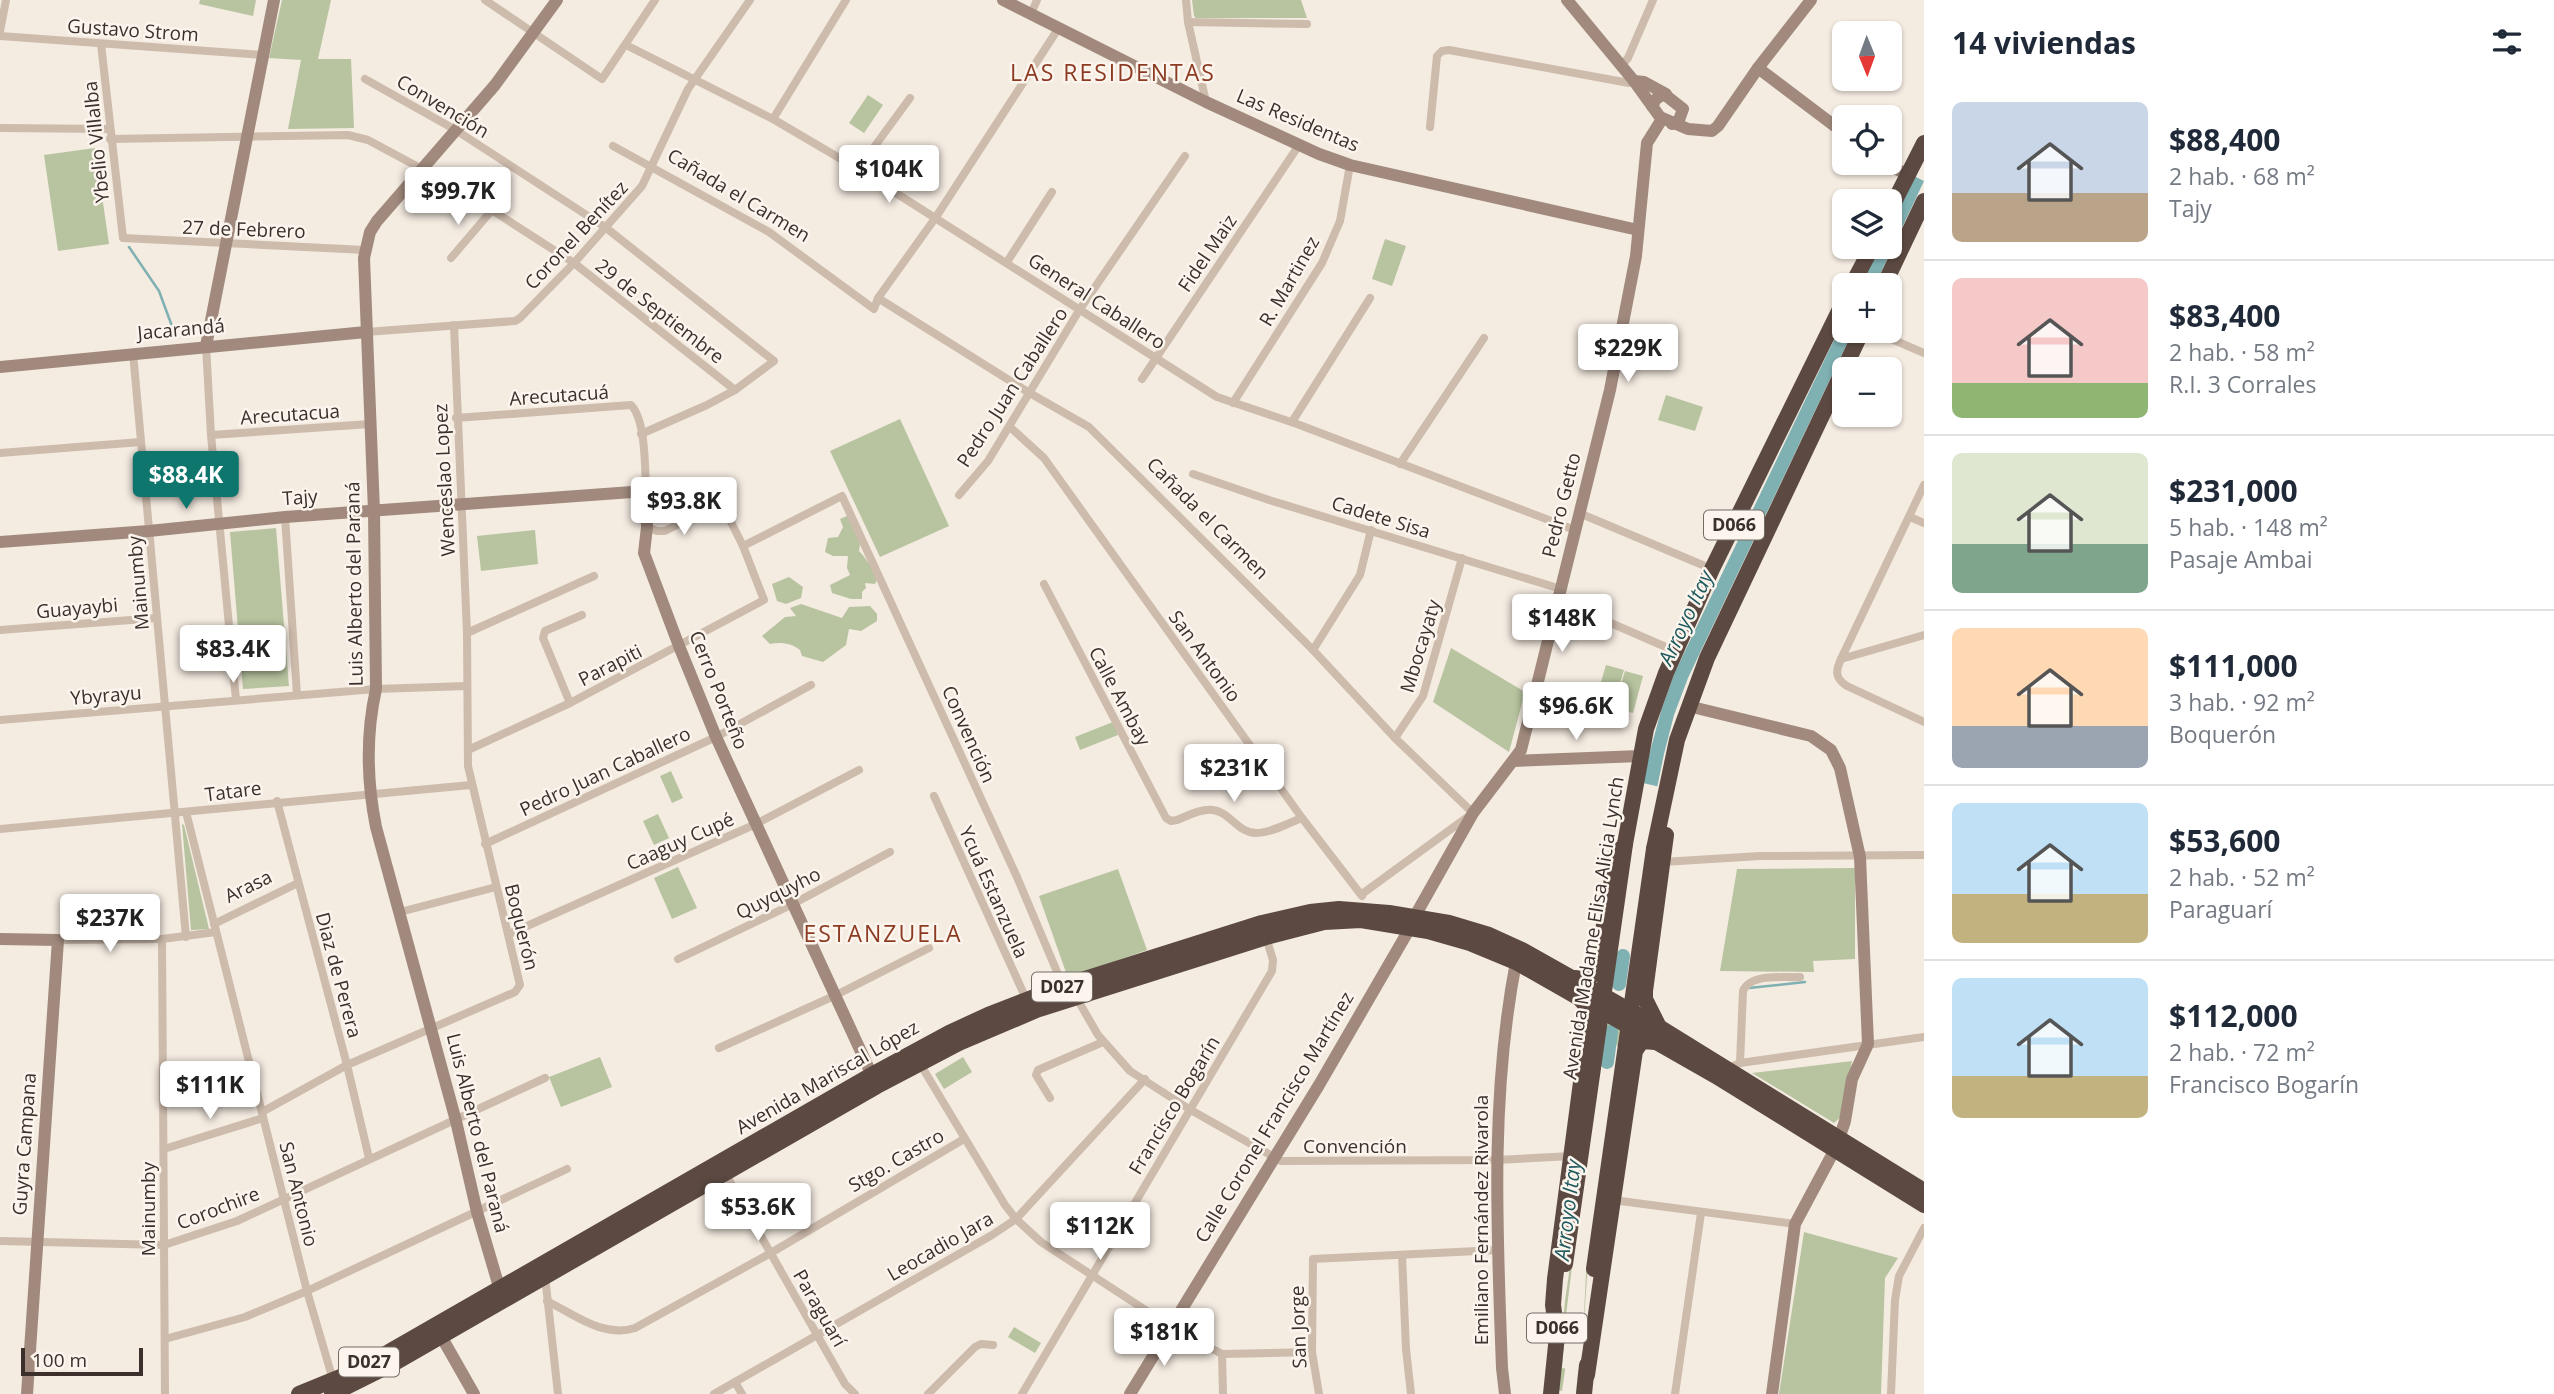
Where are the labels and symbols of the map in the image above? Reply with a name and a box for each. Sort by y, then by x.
street label: Gustavo Strom [66,12,200,48]
north arrow [1832,21,1902,91]
district label: LAS RESIDENTAS [1010,56,1216,88]
street label: Convención [392,68,494,144]
street label: Ybelio Villalba [77,80,115,204]
street label: Las Residentas [1233,82,1363,158]
street label: Cañada el Carmen [663,142,815,248]
pin: $104K [840,146,938,205]
pin: $99.7K [401,168,515,227]
street label: Coronel Benítez [519,175,633,295]
street label: Fidel Maiz [1172,209,1242,297]
street label: 27 de Febrero [182,214,306,244]
street label: R. Martinez [1253,231,1325,331]
street label: General Caballero [1023,247,1171,355]
street label: 29 de Septiembre [590,253,730,369]
street label: Pedro Juan Caballero [950,302,1074,472]
street label: Jacarandá [134,312,226,346]
pin: $229K [1579,324,1677,384]
street label: Arecutacuá [508,379,610,411]
street label: Arecutacua [239,398,341,430]
street label: Wenceslao Lopez [427,403,461,557]
street label: Pedro Getto [1535,450,1587,560]
street label: Cañada el Carmen [1141,451,1275,585]
pin: $88.4K [129,452,243,511]
pin: $93.8K [627,477,741,537]
street label: Luis Alberto del Paraná [339,481,369,687]
street label: Tajy [281,483,319,511]
street label: Cadete Sisa [1328,490,1434,544]
road number: D066 [1704,510,1764,540]
street label: Mainumby [121,534,155,631]
water label: Arroyo Itay [1650,565,1720,671]
street label: Guayaybi [35,591,119,625]
pin: $148K [1513,594,1611,654]
street label: Mbocayaty [1394,596,1447,696]
street label: San Antonio [1163,605,1247,707]
pin: $83.4K [176,626,290,685]
street label: Cerro Porteño [683,627,755,753]
street label: Parapiti [574,638,646,692]
street label: Calle Ambay [1083,642,1157,751]
street label: Ybyrayu [69,679,143,711]
street label: Convención [936,681,1002,787]
pin: $96.6K [1519,682,1633,742]
street label: Pedro Juan Caballero [515,720,695,822]
pin: $231K [1185,744,1283,804]
street label: Tatare [203,775,263,807]
street label: Avenida Madame Elisa Alicia Lynch [1556,775,1630,1081]
street label: Caaguy Cupé [622,806,738,876]
street label: Ycuá Estanzuela [953,822,1035,962]
street label: Quyquyho [731,861,825,925]
street label: Arasa [220,863,276,909]
street label: Boquerón [499,881,545,973]
pin: $237K [61,894,159,954]
street label: Diaz de Perera [310,909,368,1041]
district label: ESTANZUELA [803,917,963,949]
road number: D027 [1032,972,1092,1002]
street label: Calle Coronel Francisco Martínez [1188,986,1360,1247]
street label: Avenida Mariscal López [731,1014,923,1140]
street label: Luis Alberto del Paraná [441,1030,515,1236]
street label: Francisco Bogarín [1122,1031,1226,1179]
pin: $111K [161,1062,259,1121]
street label: Guyra Campana [6,1072,42,1216]
street label: Emiliano Fernández Rivarola [1468,1095,1494,1345]
street label: Stgo. Castro [843,1122,949,1198]
street label: Convención [1303,1133,1407,1159]
street label: San Antonio [273,1139,325,1249]
water label: Arroyo Itay [1547,1157,1587,1264]
street label: Mainumby [135,1161,161,1256]
street label: Corochire [173,1180,263,1236]
pin: $53.6K [701,1184,815,1243]
pin: $112K [1051,1202,1149,1262]
street label: Leocadio Jara [882,1205,998,1287]
street label: Paraguarí [787,1265,853,1353]
street label: San Jorge [1284,1285,1312,1369]
pin: $181K [1115,1308,1213,1368]
road number: D066 [1527,1314,1587,1343]
scale bar [21,1345,144,1377]
road number: D027 [339,1348,399,1377]

